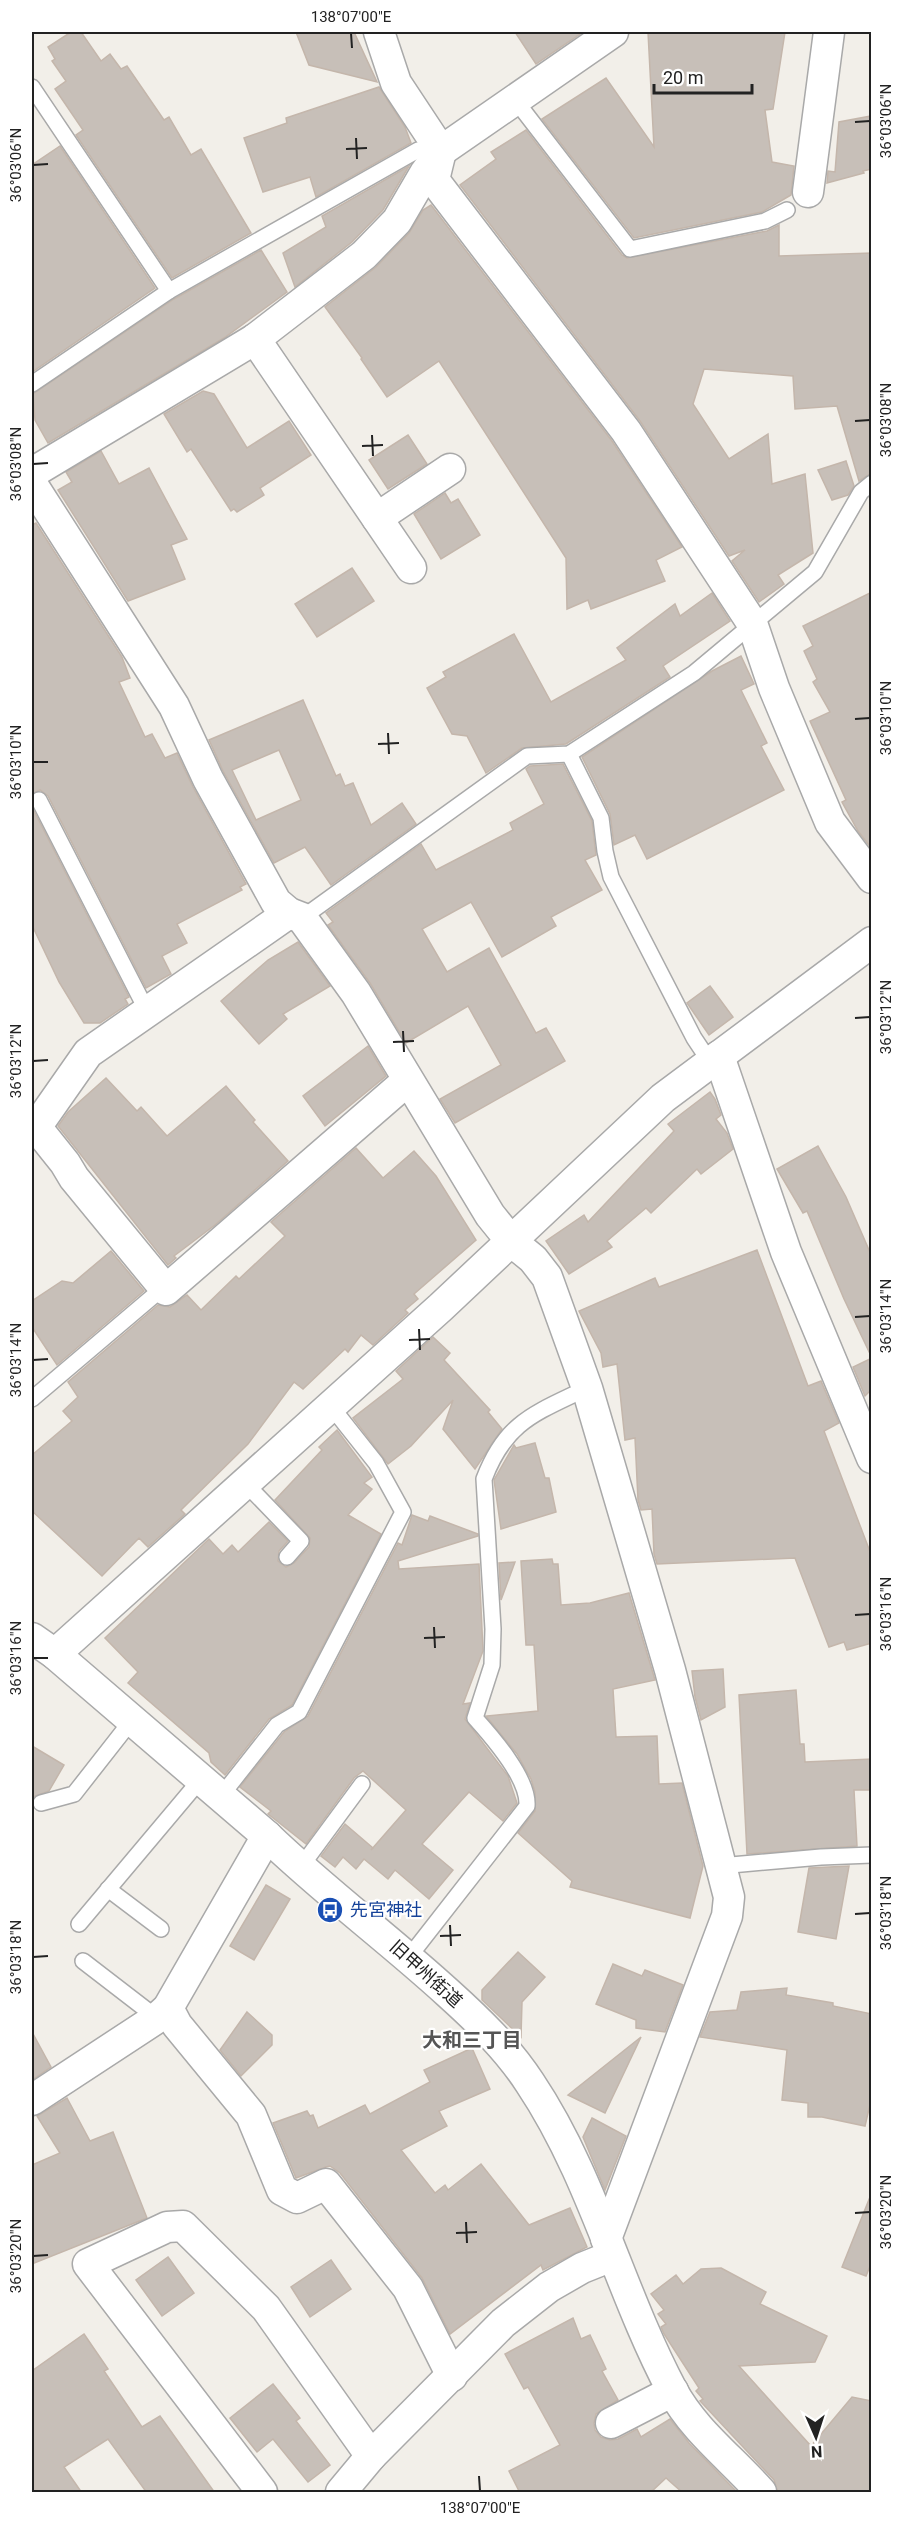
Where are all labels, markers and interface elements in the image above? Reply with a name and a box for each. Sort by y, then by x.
text: 138°07'00"E [311,8,392,26]
scale bar [654,57,752,95]
text: 20 m [663,67,703,88]
text: 36°03'06"N [877,84,895,158]
text: 36°03'06"N [7,128,25,202]
text: 36°03'08"N [877,383,895,457]
text: 36°03'08"N [7,427,25,501]
text: 36°03'10"N [877,681,895,755]
text: 36°03'10"N [7,725,25,799]
text: 36°03'12"N [877,980,895,1054]
text: 36°03'12"N [7,1024,25,1098]
text: 36°03'14"N [877,1279,895,1353]
text: 36°03'14"N [7,1323,25,1397]
text: 36°03'16"N [877,1577,895,1651]
text: 36°03'16"N [7,1621,25,1695]
text: 36°03'18"N [877,1876,895,1950]
bus stop icon: 先宮神社 [315,1895,345,1925]
place label: 先宮神社 [350,1899,422,1920]
text: 36°03'18"N [7,1920,25,1994]
street label: 旧甲州街道 [386,1936,467,2012]
district label: 大和三丁目 [422,2028,522,2052]
text: 36°03'20"N [877,2175,895,2249]
text: 36°03'20"N [7,2219,25,2293]
north arrow [786,2407,846,2467]
text: N [811,2442,823,2461]
text: 138°07'00"E [440,2499,521,2517]

